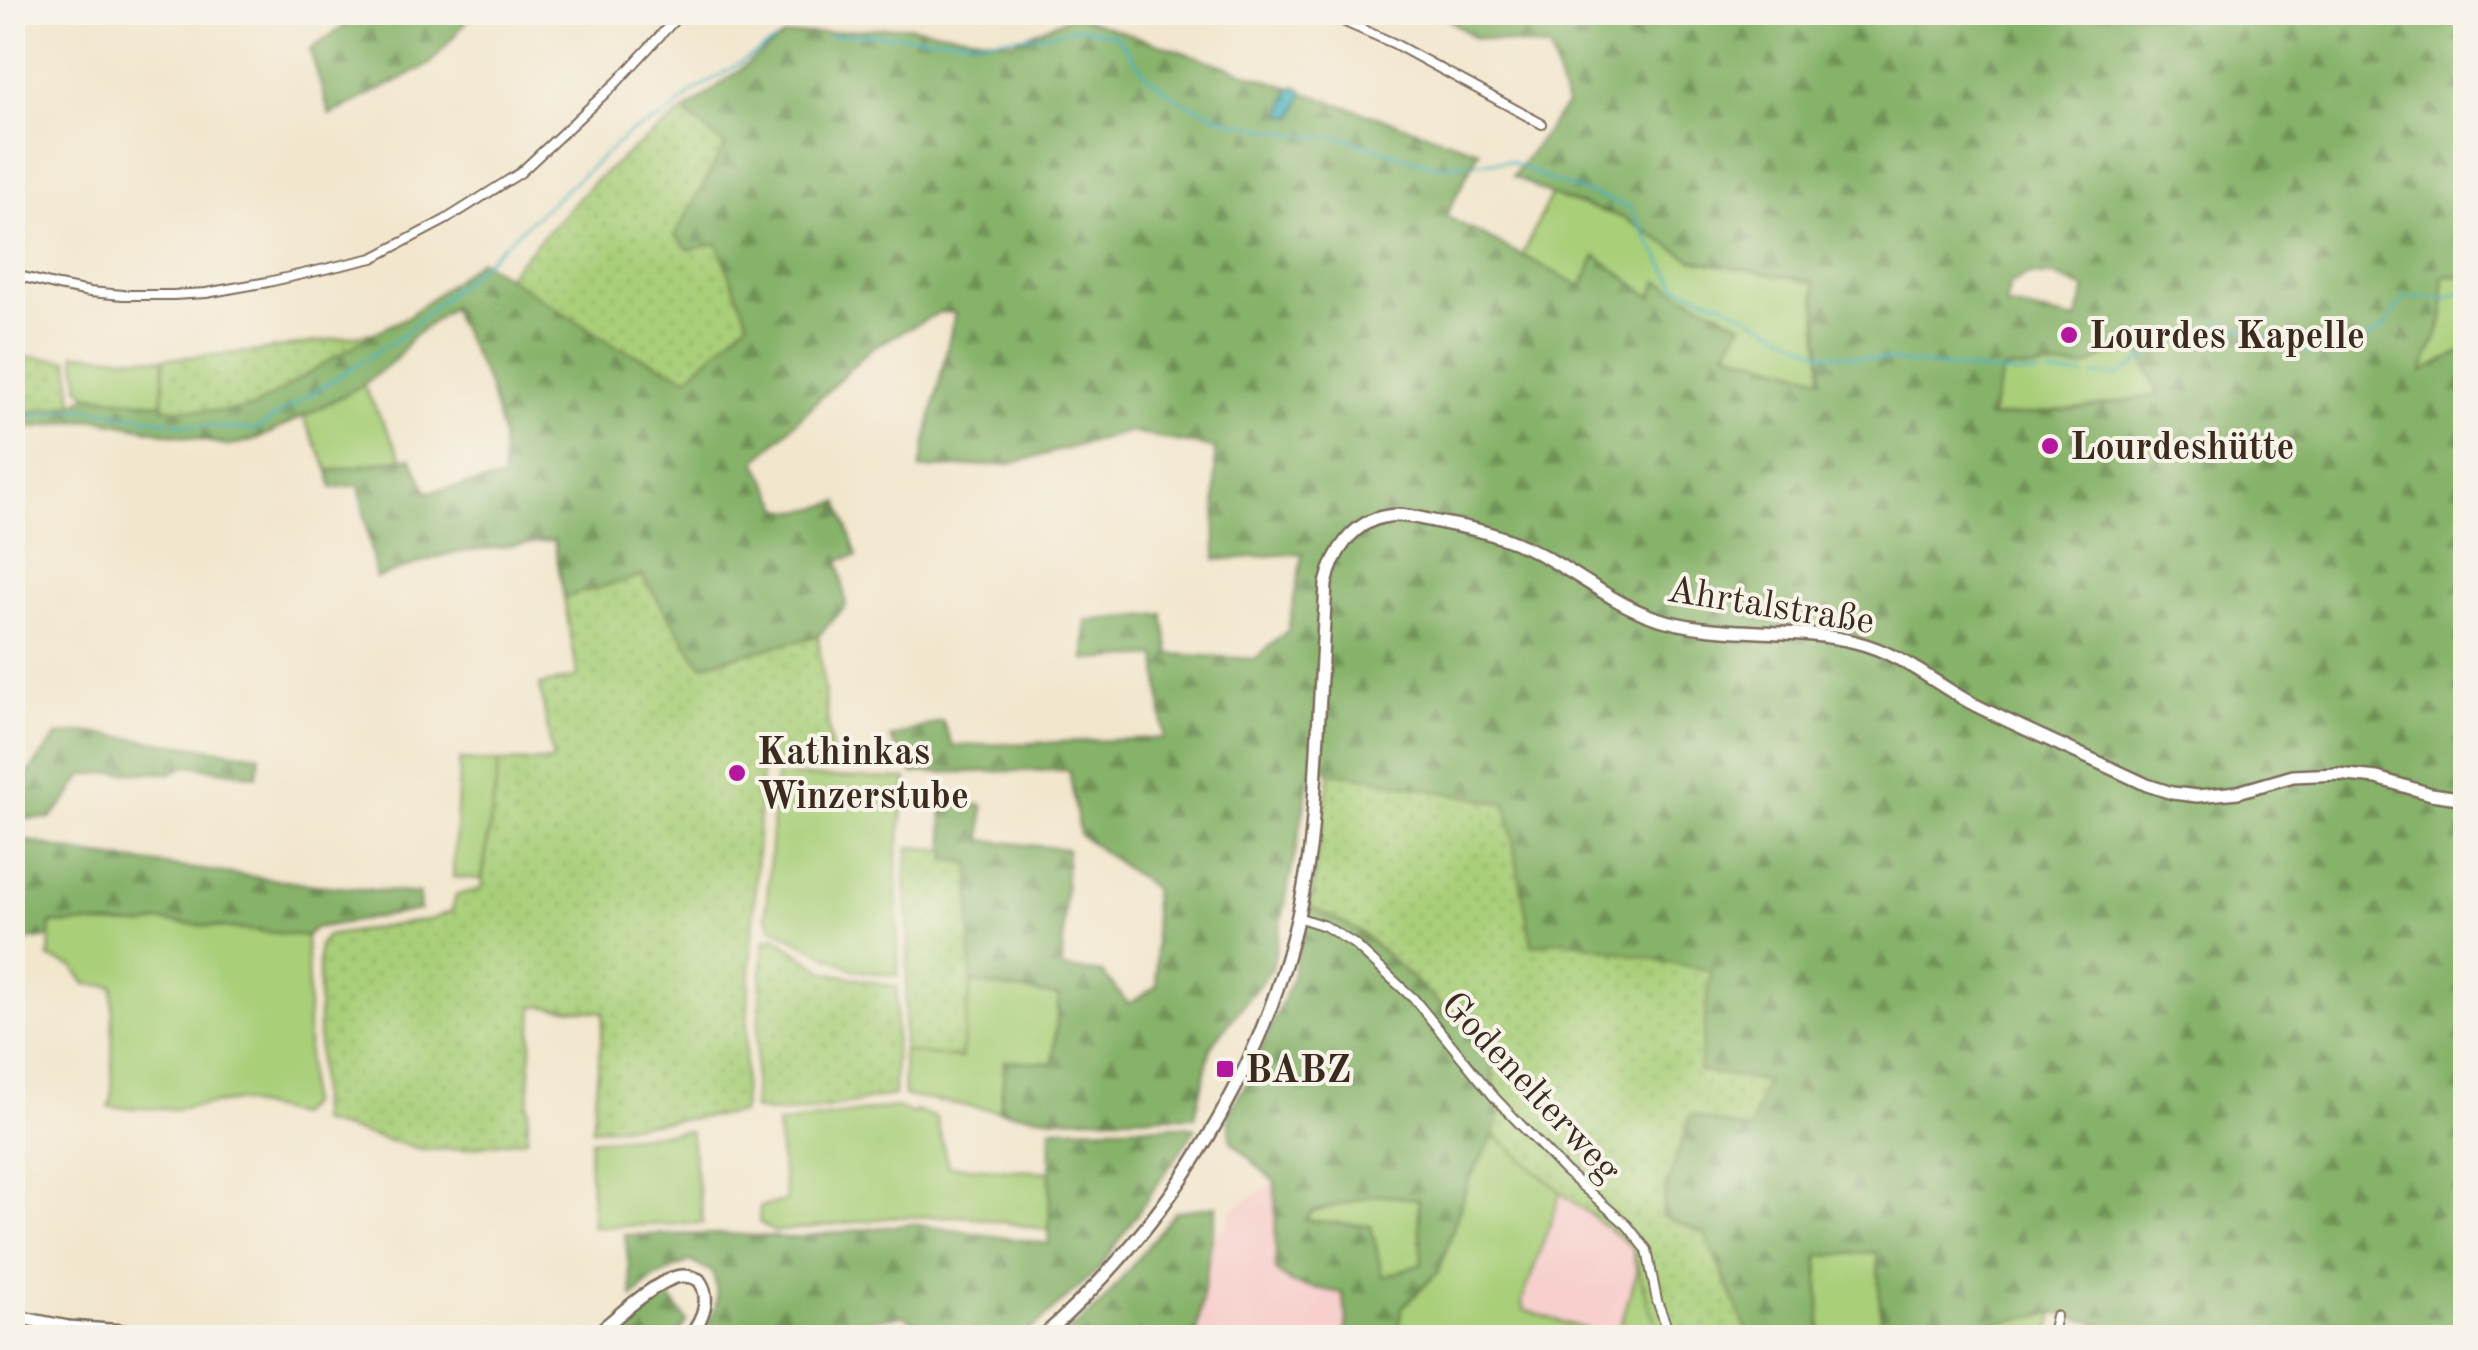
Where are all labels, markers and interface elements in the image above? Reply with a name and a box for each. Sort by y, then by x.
place label: Lourdes Kapelle [2089,319,2365,357]
marker: Lourdes Kapelle [2058,324,2080,346]
place label: Lourdeshütte [2070,430,2295,468]
marker: Lourdeshütte [2039,435,2061,457]
street label: Ahrtalstraße [1664,572,1877,642]
place label: Kathinkas Winzerstube [757,735,969,817]
marker: Kathinkas Winzerstube [726,762,748,784]
street label: Godenelterweg [1433,986,1627,1191]
place label: BABZ [1245,1053,1351,1091]
marker: BABZ [1214,1058,1236,1080]

